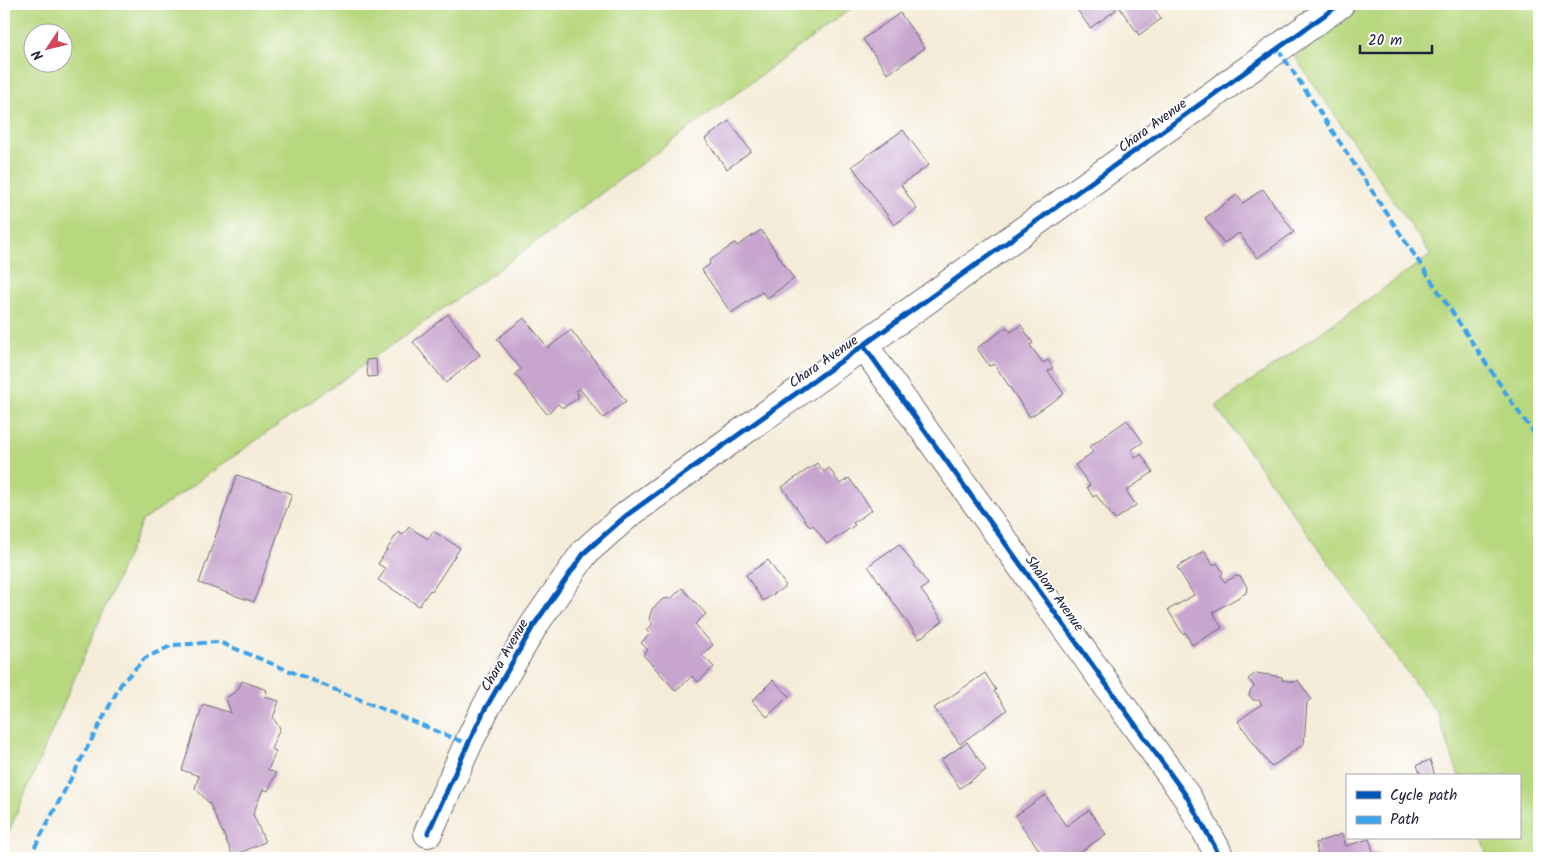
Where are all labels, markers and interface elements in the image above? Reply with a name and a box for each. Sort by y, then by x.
north arrow [22,22,72,72]
scale bar [1360,22,1433,54]
text: 20 m [1368,29,1402,53]
text: N [27,45,50,65]
street label: Chara Avenue [1114,93,1192,158]
street label: Chara Avenue [784,329,863,394]
street label: Shalom Avenue [1019,551,1090,637]
street label: Chara Avenue [475,615,535,696]
legend [1346,774,1520,840]
text: Cycle path [1390,784,1457,808]
text: Path [1390,808,1419,832]

